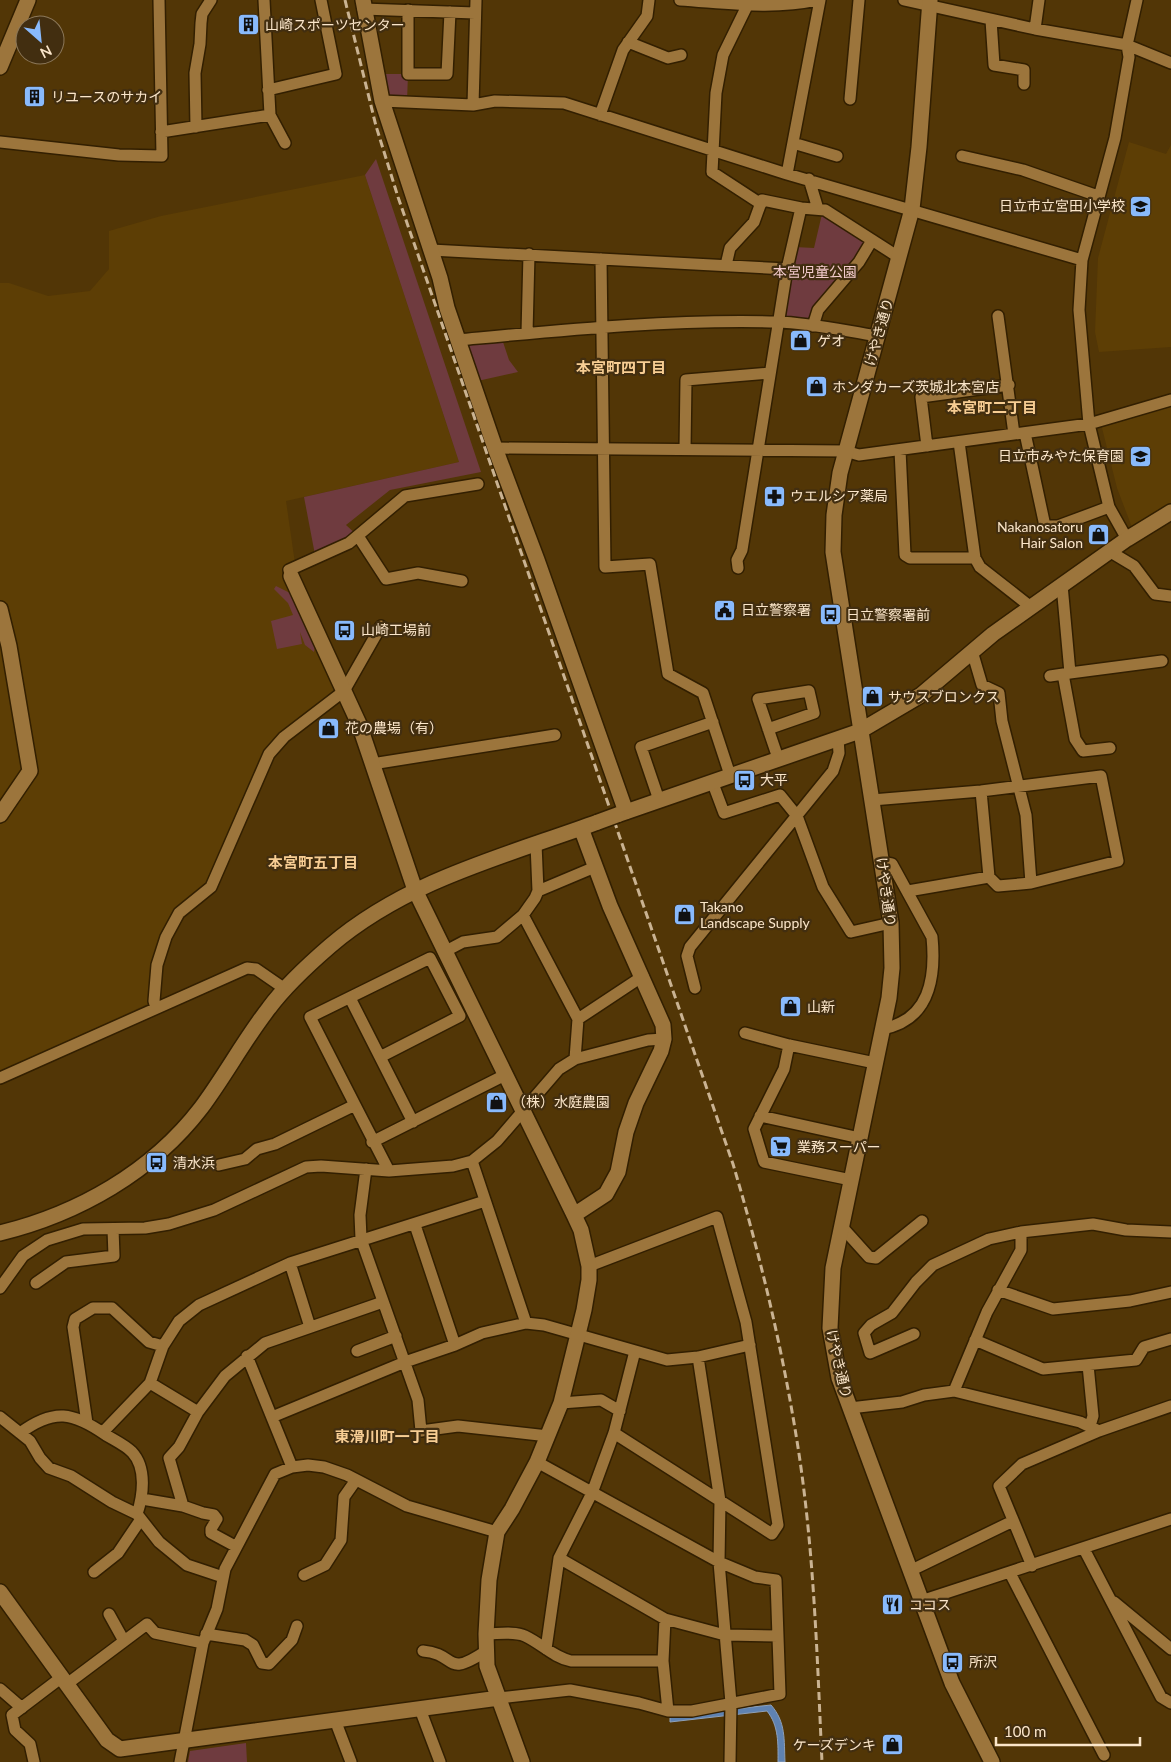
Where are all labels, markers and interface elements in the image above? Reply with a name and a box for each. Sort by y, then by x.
building icon: 山崎スポーツセンター [237,13,261,37]
north arrow [15,15,65,65]
place label: 山崎スポーツセンター [265,16,405,33]
text: N [37,42,55,62]
building icon: リユースのサカイ [23,85,47,109]
place label: リユースのサカイ [51,88,162,105]
school or university icon: 日立市立宮田小学校 [1129,194,1153,218]
place label: 日立市立宮田小学校 [999,197,1125,214]
park label: 本宮児童公園 [773,263,857,280]
street label: けやき通り [861,296,896,368]
shop icon: ゲオ [789,329,813,353]
place label: ゲオ [817,332,845,349]
district label: 本宮町四丁目 [576,358,666,376]
shop icon: ホンダカーズ茨城北本宮店 [804,375,828,399]
place label: ホンダカーズ茨城北本宮店 [832,378,999,395]
district label: 本宮町二丁目 [947,398,1037,416]
school or university icon: 日立市みやた保育園 [1128,444,1152,468]
place label: 日立市みやた保育園 [998,447,1124,464]
pharmacy icon: ウエルシア薬局 [762,484,786,508]
place label: ウエルシア薬局 [790,487,888,504]
place label: Nakanosatoru Hair Salon [997,518,1083,551]
shop icon: Nakanosatoru Hair Salon [1087,523,1111,547]
public building icon: 日立警察署 [713,598,737,622]
place label: 日立警察署 [741,601,811,618]
bus stop icon: 日立警察署前 [818,603,842,627]
place label: 日立警察署前 [846,606,930,623]
bus stop icon: 山崎工場前 [333,618,357,642]
place label: 山崎工場前 [361,621,431,638]
shop icon: サウスブロンクス [860,685,884,709]
place label: サウスブロンクス [888,688,1000,705]
shop icon: 花の農場（有） [317,716,341,740]
place label: 花の農場（有） [345,719,443,736]
bus stop icon: 大平 [732,768,756,792]
place label: 大平 [760,771,788,788]
district label: 本宮町五丁目 [268,853,358,871]
street label: けやき通り [873,856,900,928]
place label: Takano Landscape Supply [700,898,811,931]
shop icon: Takano Landscape Supply [672,903,696,927]
shop icon: 山新 [779,995,803,1019]
place label: 山新 [807,998,835,1015]
shop icon: （株）水庭農園 [484,1090,508,1114]
place label: （株）水庭農園 [512,1093,610,1110]
supermarket icon: 業務スーパー [769,1135,793,1159]
place label: 業務スーパー [797,1138,881,1155]
bus stop icon: 清水浜 [145,1151,169,1175]
place label: 清水浜 [173,1154,215,1171]
street label: けやき通り [823,1328,856,1400]
district label: 東滑川町一丁目 [334,1427,440,1445]
restaurant icon: ココス [881,1593,905,1617]
place label: ココス [909,1596,951,1613]
bus stop icon: 所沢 [941,1650,965,1674]
place label: 所沢 [969,1653,997,1670]
scale bar [996,1714,1140,1746]
text: 100 m [1004,1722,1046,1740]
shop icon: ケーズデンキ [880,1733,904,1757]
place label: ケーズデンキ [793,1736,876,1753]

